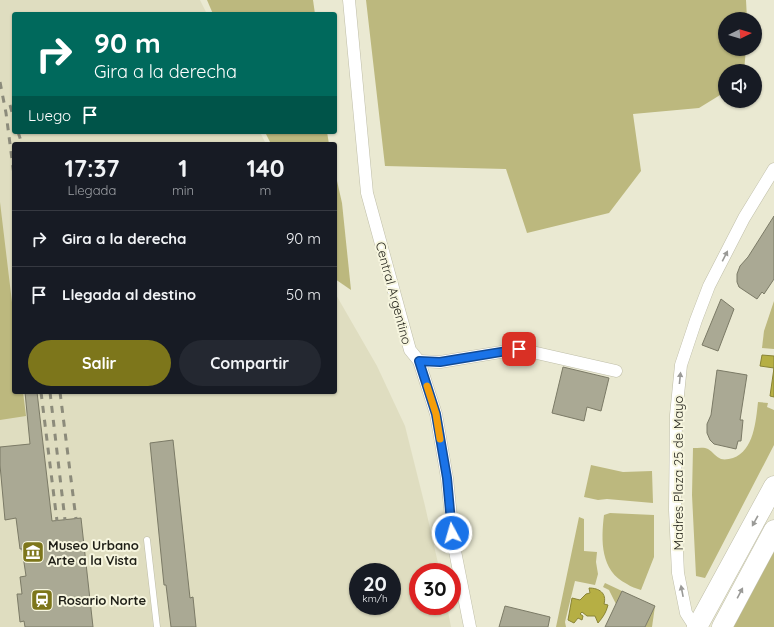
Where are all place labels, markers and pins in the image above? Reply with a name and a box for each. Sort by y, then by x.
pin [502,332,536,366]
place label: Museo Urbano Arte a la Vista [48,537,139,568]
museum icon: Museo Urbano Arte a la Vista [20,539,46,565]
station icon: Rosario Norte [29,587,55,613]
place label: Rosario Norte [58,592,147,608]

